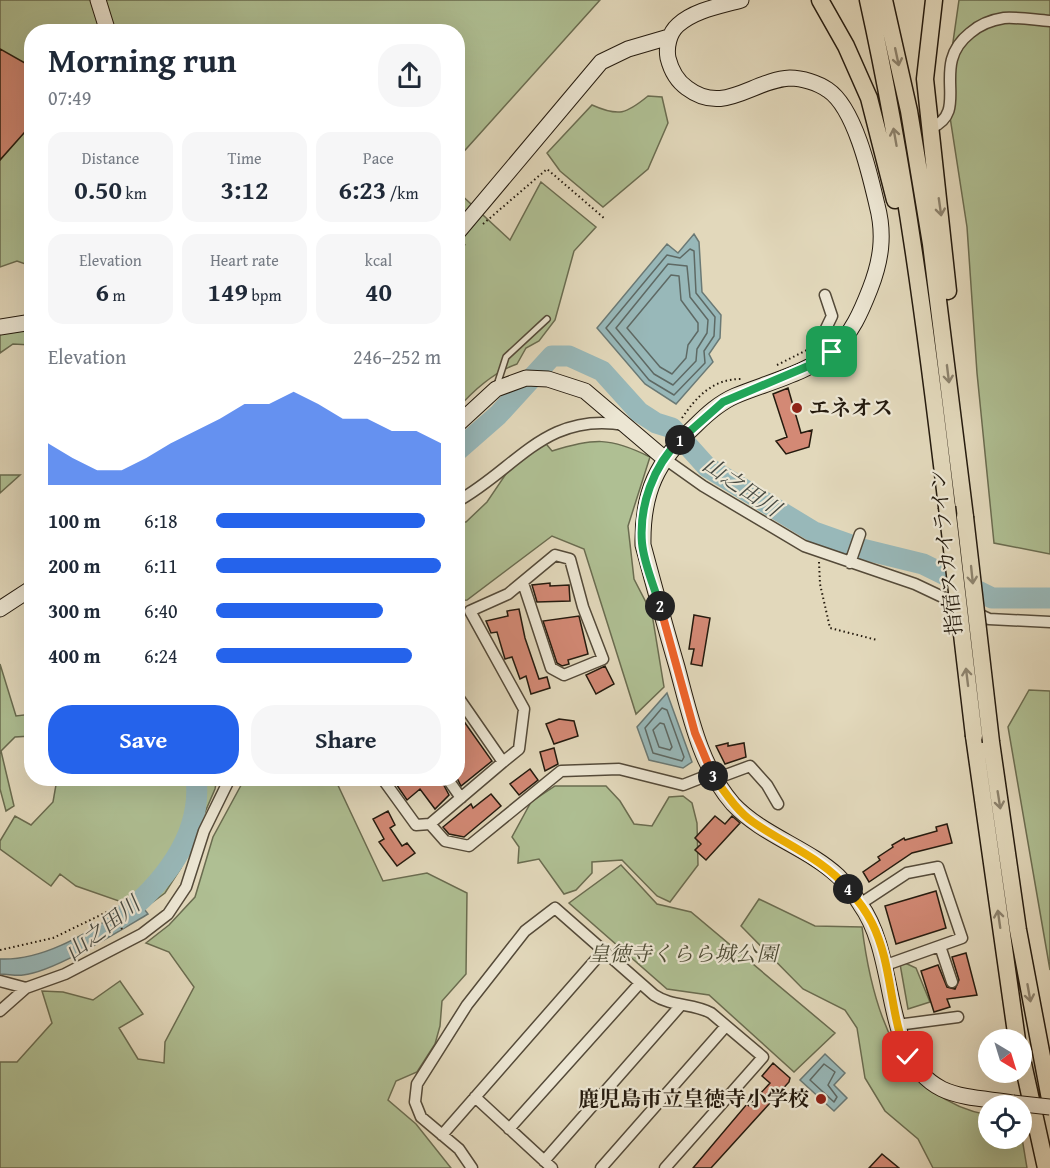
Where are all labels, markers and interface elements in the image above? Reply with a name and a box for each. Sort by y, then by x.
text: Morning run [48,36,237,84]
button: share [378,44,441,107]
one-way arrow [892,47,903,66]
text: 07:49 [48,83,91,112]
one-way arrow [889,128,900,148]
text: Distance [82,146,139,170]
text: Time [227,146,262,170]
text: Pace [363,146,394,170]
text: 0.50 [74,170,122,209]
text: 3:12 [221,170,268,209]
text: 6:23 [338,170,386,209]
text: km [122,181,147,205]
text: /km [386,181,419,205]
one-way arrow [935,197,946,216]
text: Elevation [79,248,142,272]
text: Heart rate [210,248,279,272]
text: kcal [365,248,392,272]
text: 6 [95,272,109,311]
text: 149 [208,272,248,311]
text: 40 [365,272,392,311]
text: m [109,283,126,307]
text: bpm [248,283,281,307]
pin [806,326,857,377]
icon: arrive [815,335,848,368]
text: Elevation [48,342,126,371]
text: 246–252 m [353,342,441,371]
one-way arrow [943,363,954,383]
place label: エネオス [809,392,893,423]
marker: エネオス [790,401,804,415]
pin: 1 [665,425,695,455]
text: 1 [676,428,684,452]
water label: 山之田川 [697,448,789,525]
street label: 指宿スカイライン [921,468,970,637]
text: 100 m [48,506,101,535]
text: 6:18 [144,506,178,535]
text: 200 m [48,551,101,580]
text: 6:11 [144,551,178,580]
one-way arrow [967,564,978,584]
pin: 2 [645,591,675,621]
text: 2 [656,594,664,618]
text: 300 m [48,596,101,625]
text: 6:40 [144,596,178,625]
text: 400 m [48,641,101,670]
text: 6:24 [144,641,178,670]
one-way arrow [962,668,973,688]
button: Save [48,705,239,774]
button: Share [251,705,441,774]
pin: 3 [698,761,728,791]
text: 3 [709,764,717,788]
one-way arrow [994,790,1005,810]
pin: 4 [833,874,863,904]
text: 4 [844,877,852,901]
water label: 山之田川 [57,887,148,968]
one-way arrow [994,910,1005,930]
park label: 皇徳寺くらら城公園 [589,938,780,969]
one-way arrow [1024,983,1035,1002]
north arrow [978,1029,1032,1083]
map controls [978,1029,1032,1149]
pin [882,1031,933,1082]
icon: check [891,1040,924,1073]
place label: 鹿児島市立皇徳寺小学校 [578,1083,809,1114]
marker: 鹿児島市立皇徳寺小学校 [814,1092,828,1106]
button: locate [978,1095,1032,1149]

